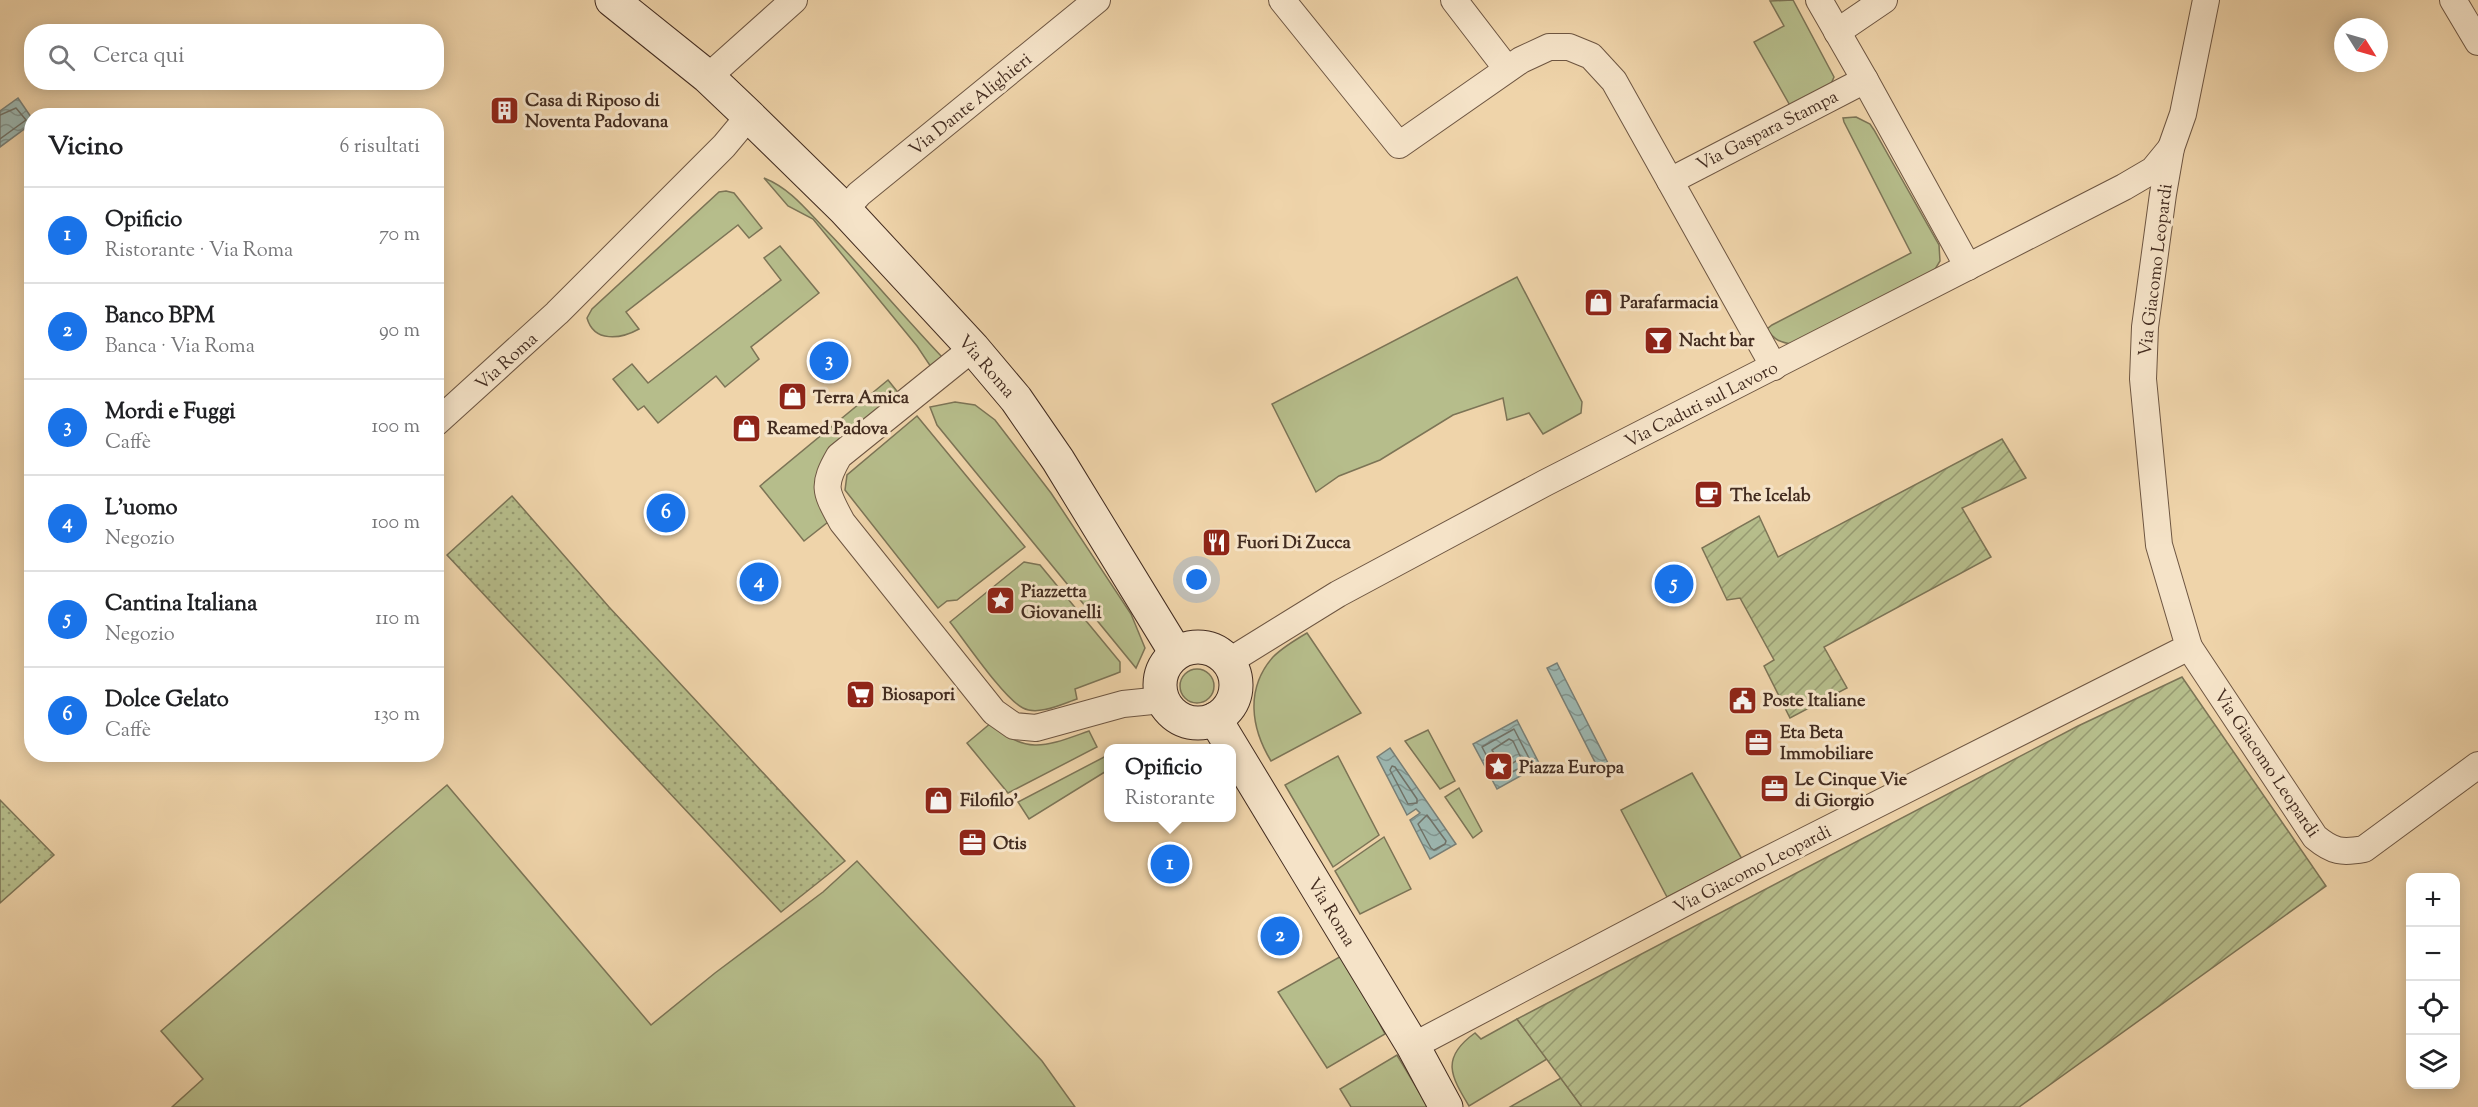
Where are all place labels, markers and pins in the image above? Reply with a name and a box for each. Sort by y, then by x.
place label: Casa di Riposo di Noventa Padovana [525,89,669,136]
building icon: Casa di Riposo di Noventa Padovana [488,94,520,126]
shop icon: Parafarmacia [1583,286,1615,318]
place label: Parafarmacia [1620,291,1719,317]
bar icon: Nacht bar [1642,324,1674,356]
place label: Nacht bar [1679,329,1755,355]
pin: 3 [810,338,848,384]
shop icon: Terra Amica [776,381,808,413]
place label: Terra Amica [813,386,910,412]
shop icon: Reamed Padova [730,412,762,444]
place label: Reamed Padova [767,417,889,443]
cafe icon: The Icelab [1693,479,1725,511]
place label: The Icelab [1730,484,1811,510]
pin: 6 [646,490,686,536]
restaurant icon: Fuori Di Zucca [1200,526,1232,558]
place label: Fuori Di Zucca [1237,531,1352,557]
pin: 4 [740,560,778,604]
pin: 5 [1654,562,1694,606]
place label: Piazzetta Giovanelli [1021,580,1103,627]
place icon: Piazzetta Giovanelli [984,585,1016,617]
supermarket icon: Biosapori [845,678,877,710]
place label: Biosapori [882,683,956,709]
public building icon: Poste Italiane [1726,684,1758,716]
place label: Poste Italiane [1763,689,1866,715]
place label: Eta Beta Immobiliare [1780,721,1874,768]
office icon: Eta Beta Immobiliare [1743,726,1775,758]
place icon: Piazza Europa [1482,751,1514,783]
place label: Piazza Europa [1519,756,1625,782]
place label: Le Cinque Vie di Giorgio [1795,768,1908,815]
office icon: Le Cinque Vie di Giorgio [1758,773,1790,805]
shop icon: Filofilo' [923,784,955,816]
place label: Filofilo' [960,789,1018,815]
office icon: Otis [956,827,988,859]
place label: Otis [993,832,1027,858]
pin: 1 [1150,842,1190,886]
pin: 2 [1260,914,1300,958]

